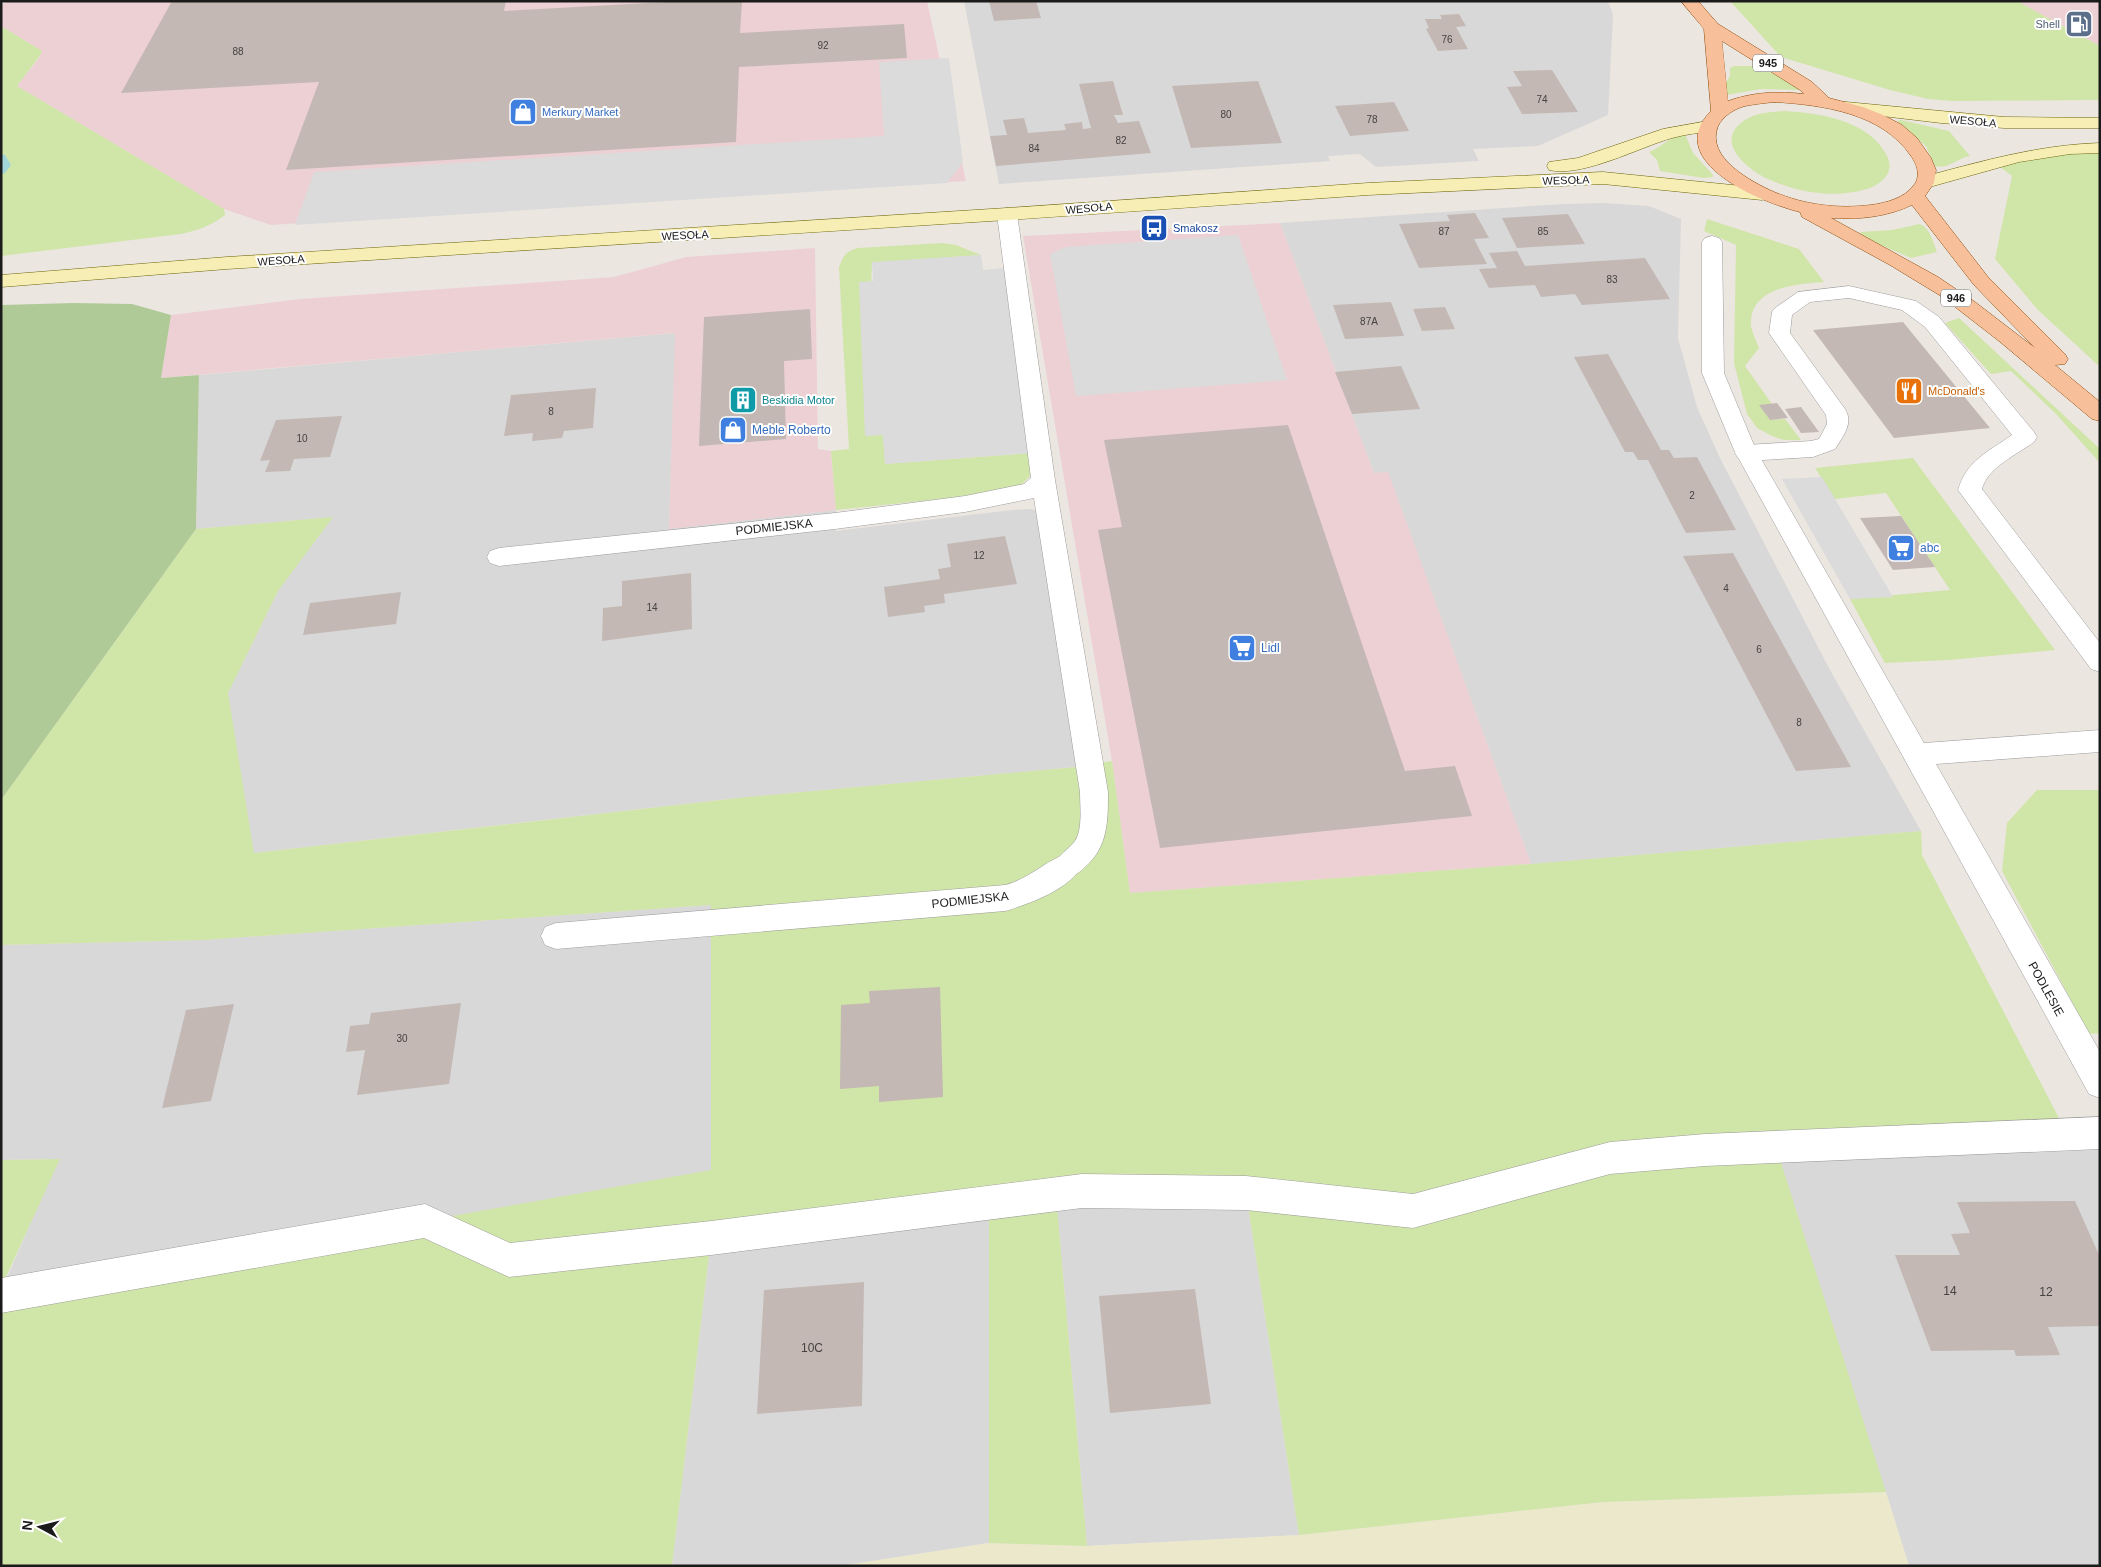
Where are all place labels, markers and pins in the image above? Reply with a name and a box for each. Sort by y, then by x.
fuel station icon: Shell [2064,9,2094,39]
place label: Shell [2036,18,2060,30]
shop icon: Merkury Market [508,97,538,127]
place label: Merkury Market [542,106,618,118]
bus stop icon: Smakosz [1139,213,1169,243]
place label: Smakosz [1173,222,1218,234]
restaurant icon: McDonald's [1894,376,1924,406]
building icon: Beskidia Motor [728,385,758,415]
place label: McDonald's [1928,385,1986,397]
place label: Beskidia Motor [762,394,835,406]
shop icon: Meble Roberto [718,415,748,445]
place label: Meble Roberto [752,423,831,437]
supermarket icon: abc [1886,533,1916,563]
place label: abc [1920,541,1939,555]
supermarket icon: Lidl [1227,633,1257,663]
place label: Lidl [1261,641,1280,655]

